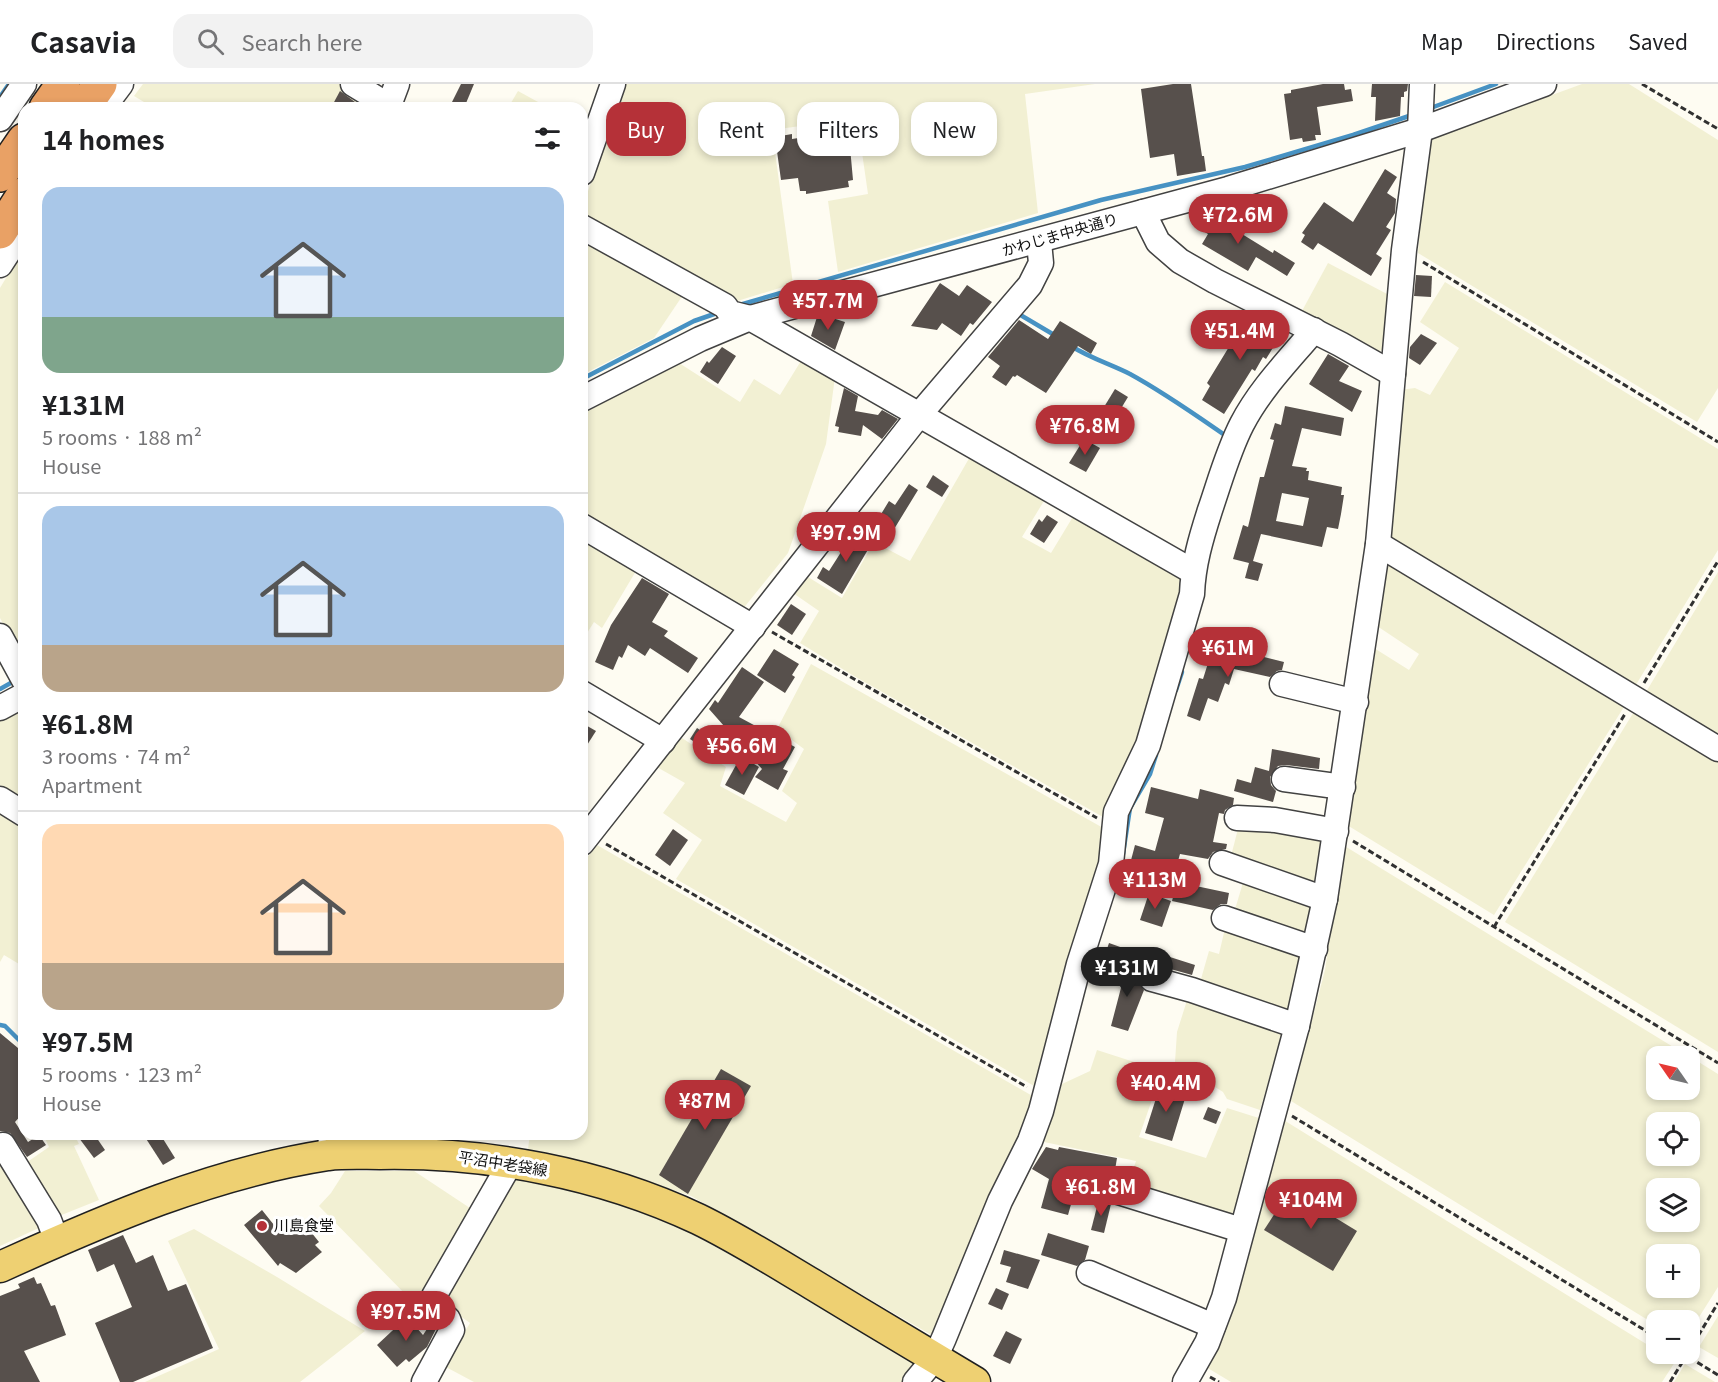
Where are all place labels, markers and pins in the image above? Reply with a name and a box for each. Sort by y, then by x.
pin: ¥72.6M [1189,194,1287,245]
pin: ¥57.7M [779,280,877,331]
pin: ¥51.4M [1191,310,1289,361]
pin: ¥76.8M [1036,405,1134,456]
pin: ¥97.9M [797,512,895,563]
pin: ¥61M [1192,627,1264,678]
pin: ¥56.6M [693,725,791,776]
pin: ¥113M [1113,859,1197,910]
pin: ¥131M [1085,947,1169,998]
pin: ¥40.4M [1117,1062,1215,1113]
pin: ¥87M [669,1080,741,1131]
pin: ¥61.8M [1052,1166,1150,1217]
pin: ¥104M [1269,1179,1353,1230]
place label: 川島食堂 [274,1214,334,1235]
marker: 川島食堂 [255,1219,269,1233]
pin: ¥97.5M [357,1291,455,1342]

